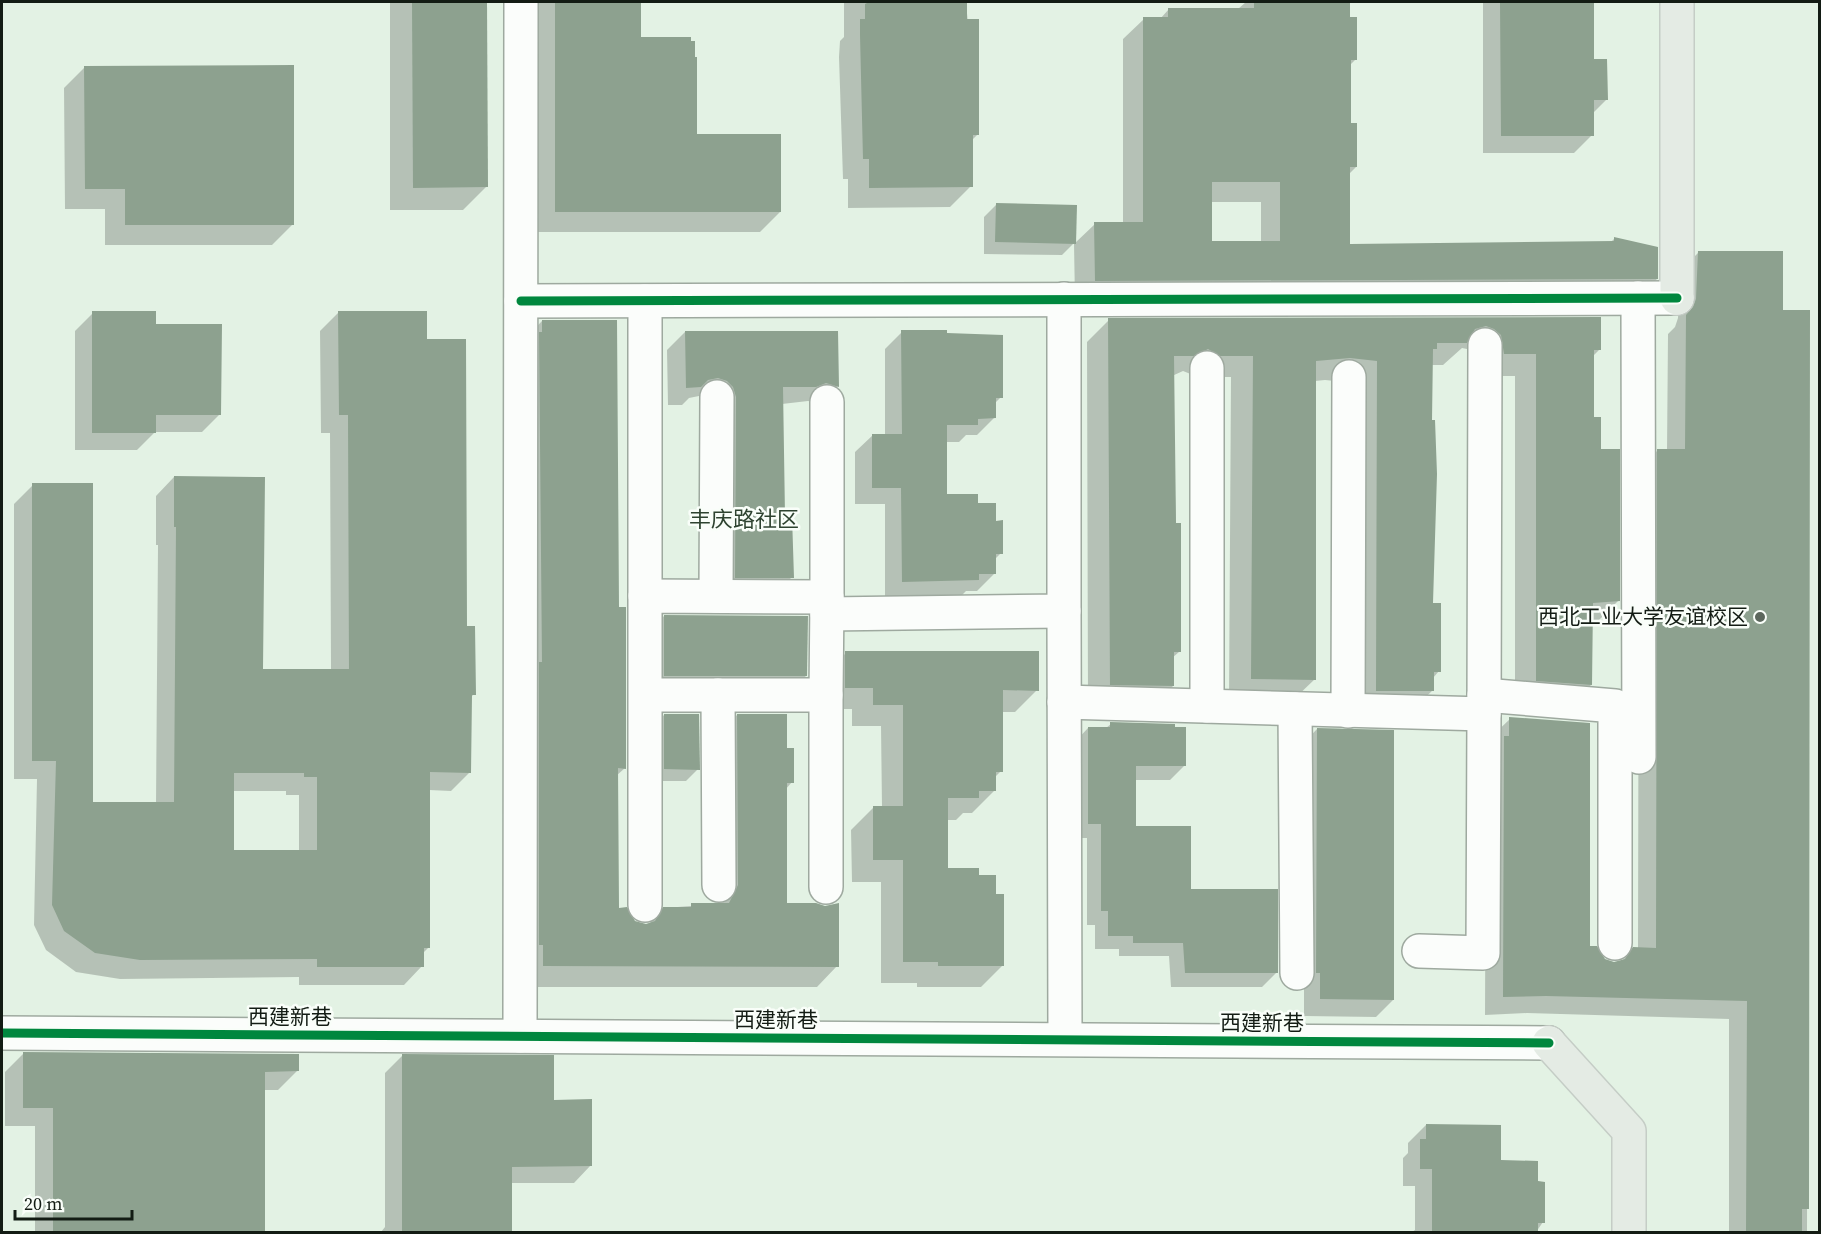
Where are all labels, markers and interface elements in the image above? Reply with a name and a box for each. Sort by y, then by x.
district label: 丰庆路社区 [689,504,799,534]
place label: 西北工业大学友谊校区 [1538,602,1748,631]
marker: 西北工业大学友谊校区 [1753,610,1767,624]
street label: 西建新巷 [248,1002,332,1031]
street label: 西建新巷 [734,1005,818,1034]
street label: 西建新巷 [1220,1008,1304,1037]
scale bar [15,1183,132,1221]
text: 20 m [24,1191,62,1216]

